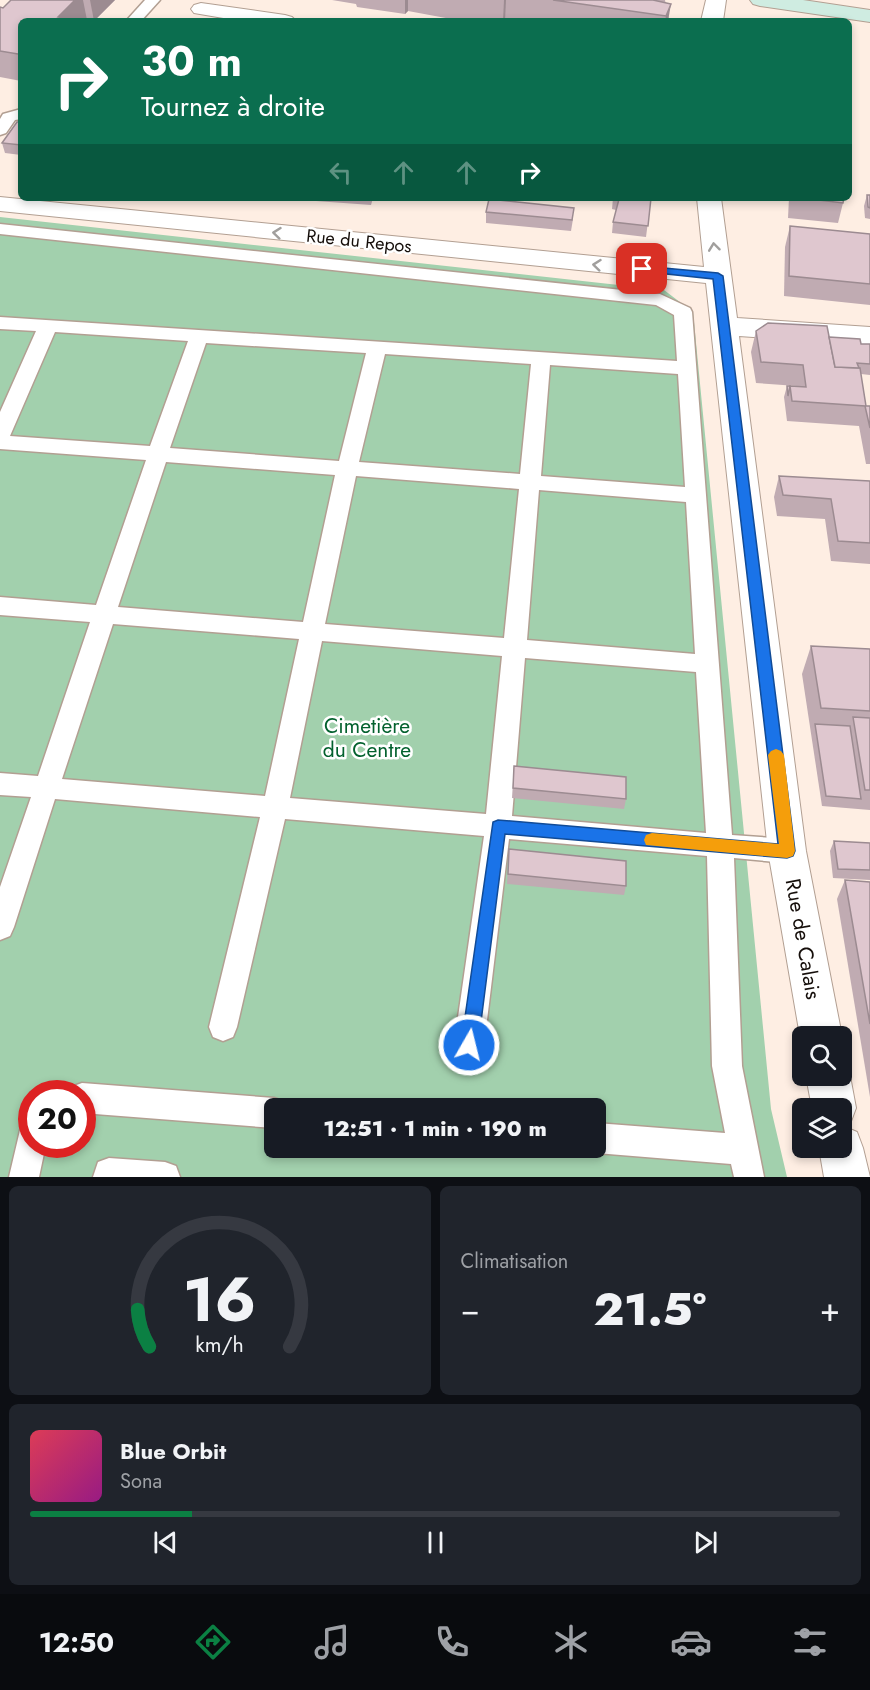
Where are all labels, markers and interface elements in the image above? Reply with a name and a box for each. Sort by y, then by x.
text: 30 m [141,31,242,92]
icon: right [42,42,120,120]
text: Tournez à droite [141,87,325,126]
icon: left [324,156,357,189]
icon: ahead [387,156,420,189]
icon: ahead [450,156,483,189]
icon: right [513,156,546,189]
street label: Rue du Repos [305,223,413,259]
one-way arrow [273,227,282,240]
one-way arrow [708,242,721,251]
pin [616,243,667,294]
icon: arrive [625,252,658,285]
one-way arrow [592,259,601,271]
park label: Cimetière du Centre [323,711,411,765]
street label: Rue de Calais [778,876,828,1002]
position arrow [437,1013,501,1077]
map controls [792,1026,852,1158]
button: search [792,1026,852,1086]
speed limit sign: 20 [18,1080,96,1158]
button: layers [792,1098,852,1158]
text: 12:51 · 1 min · 190 m [323,1112,547,1144]
text: Climatisation [461,1247,568,1276]
text: 16 [183,1254,256,1344]
text: 21.5° [593,1277,706,1342]
text: − [461,1286,480,1333]
text: + [820,1286,840,1333]
text: km/h [196,1330,244,1361]
text: Blue Orbit [120,1435,226,1467]
text: Sona [120,1467,162,1496]
icon: previous [149,1526,182,1559]
icon: pause [419,1526,452,1559]
icon: next [689,1526,722,1559]
icon: directions [192,1621,234,1663]
icon: music [311,1621,353,1663]
icon: phone [431,1621,473,1663]
icon: climate [550,1621,592,1663]
icon: car [670,1621,712,1663]
icon: filters [789,1621,831,1663]
text: 12:50 [39,1623,114,1662]

